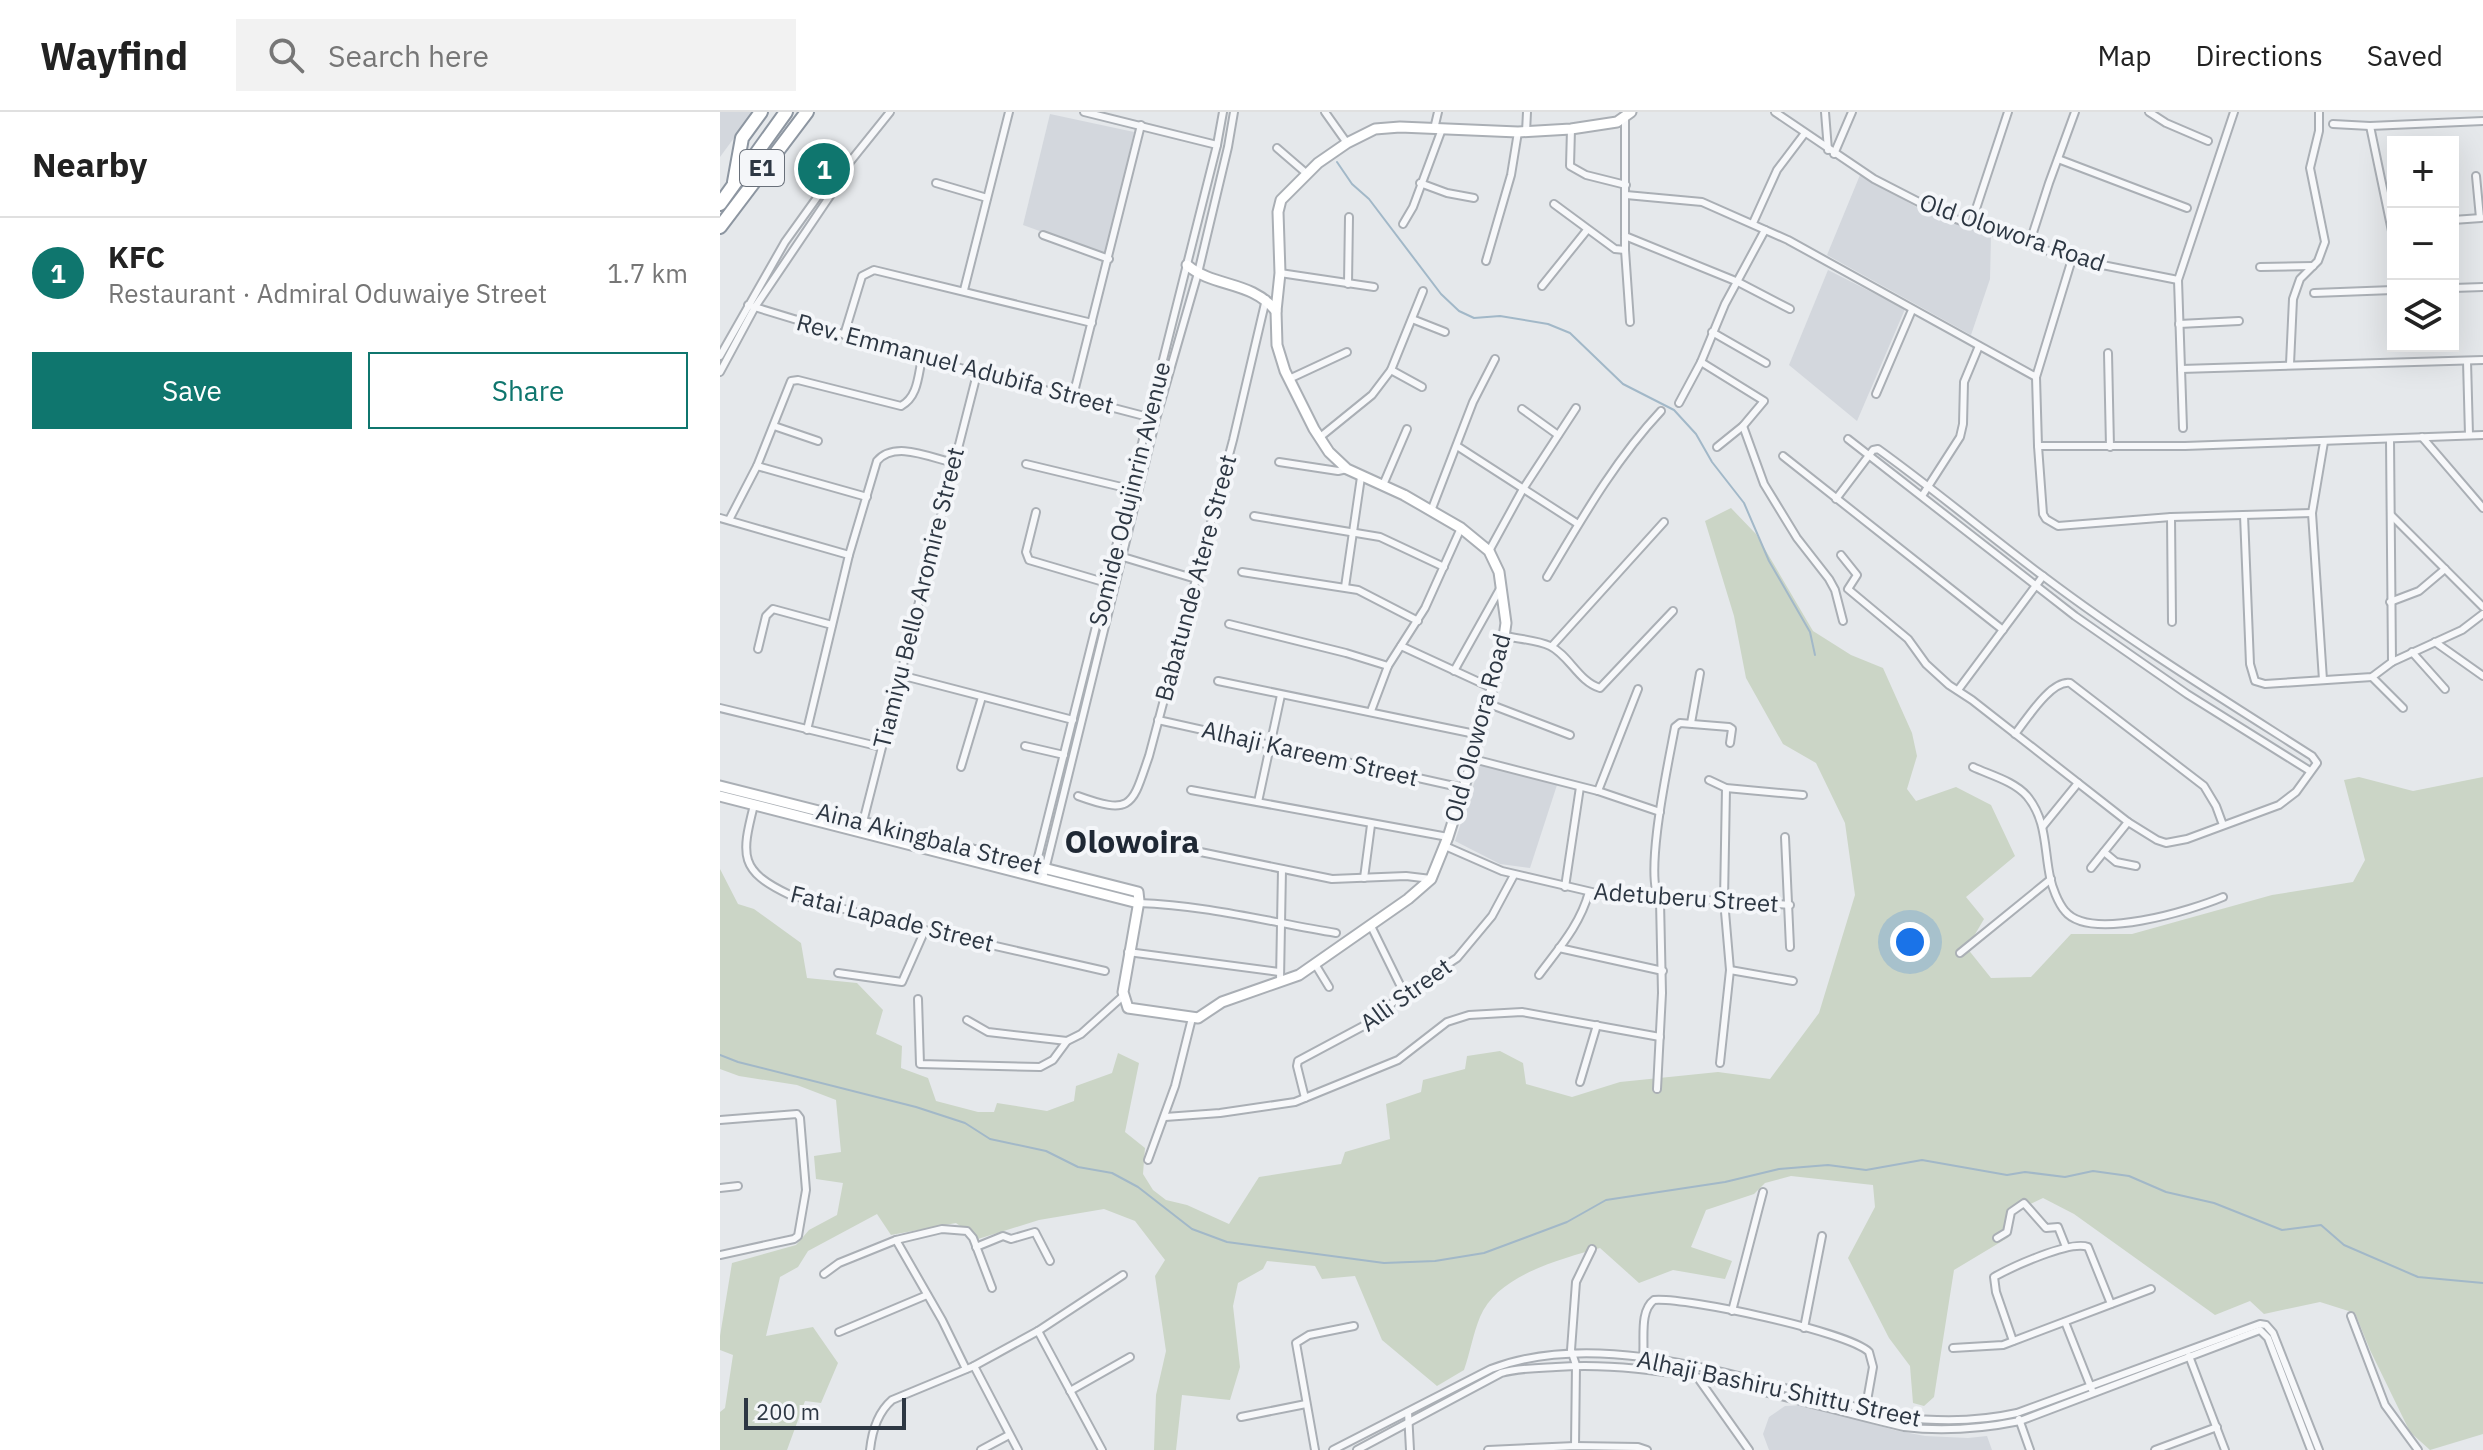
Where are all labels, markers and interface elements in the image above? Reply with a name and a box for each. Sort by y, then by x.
search box [236,19,796,91]
text: Wayfind [40,31,188,80]
icon: search [264,33,308,77]
text: Search here [328,36,489,75]
text: Map [2097,37,2151,74]
text: Directions [2195,37,2323,74]
text: Saved [2367,37,2443,74]
map controls [2387,136,2459,352]
button: + [2387,136,2459,208]
pin: 1 [798,139,850,199]
text: Nearby [32,142,147,186]
road number: E1 [740,150,784,186]
street label: Old Olowora Road [1915,185,2109,279]
button: − [2387,208,2459,280]
text: KFC [108,237,165,276]
text: 1 [50,256,66,290]
text: 1.7 km [607,256,688,290]
text: Restaurant · Admiral Oduwaiye Street [108,276,547,310]
button: layers [2387,280,2459,352]
street label: Rev. Emmanuel Adubifa Street [793,305,1117,421]
button: Save [32,352,352,429]
button: Share [368,352,688,429]
street label: Somide Odujinrin Avenue [1081,358,1177,629]
street label: Tiamiyu Bello Aromire Street [865,444,971,752]
street label: Babatunde Atere Street [1147,451,1243,704]
street label: Old Olowora Road [1436,630,1518,826]
street label: Alhaji Kareem Street [1199,713,1422,793]
street label: Aina Akingbala Street [813,795,1045,882]
district label: Olowoira [1065,820,1199,862]
street label: Adetuberu Street [1592,875,1780,919]
street label: Fatai Lapade Street [787,877,997,959]
your location [1890,922,1930,962]
street label: Alli Street [1353,950,1458,1038]
street label: Alhaji Bashiru Shittu Street [1634,1342,1924,1434]
scale bar [744,1394,906,1430]
text: 200 m [756,1397,820,1426]

